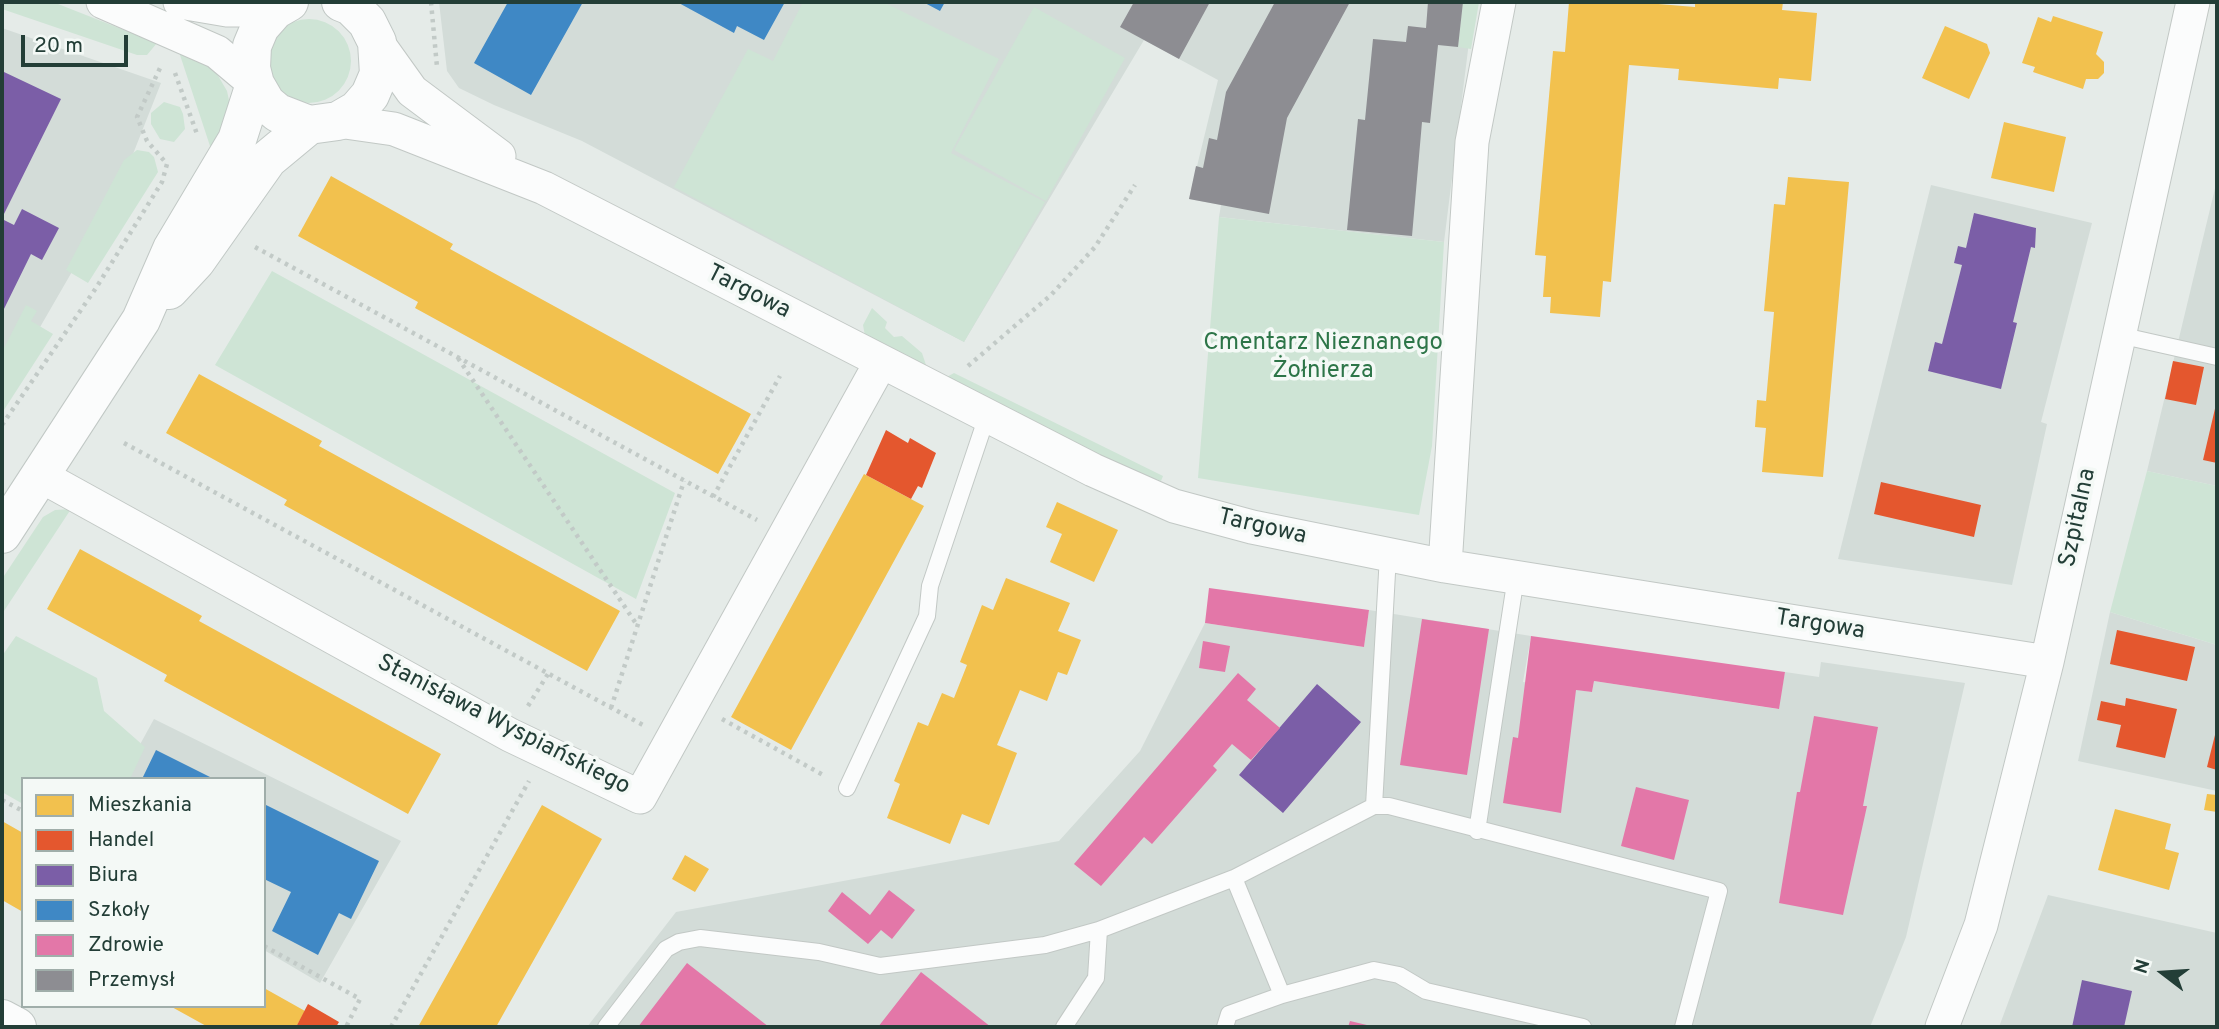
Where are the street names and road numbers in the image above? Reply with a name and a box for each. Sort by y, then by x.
street label: Targowa [701,260,795,326]
street label: Szpitalna [2055,466,2103,570]
street label: Targowa [1215,504,1309,552]
street label: Targowa [1773,605,1867,647]
street label: Stanisława Wyspiańskiego [372,650,634,802]

